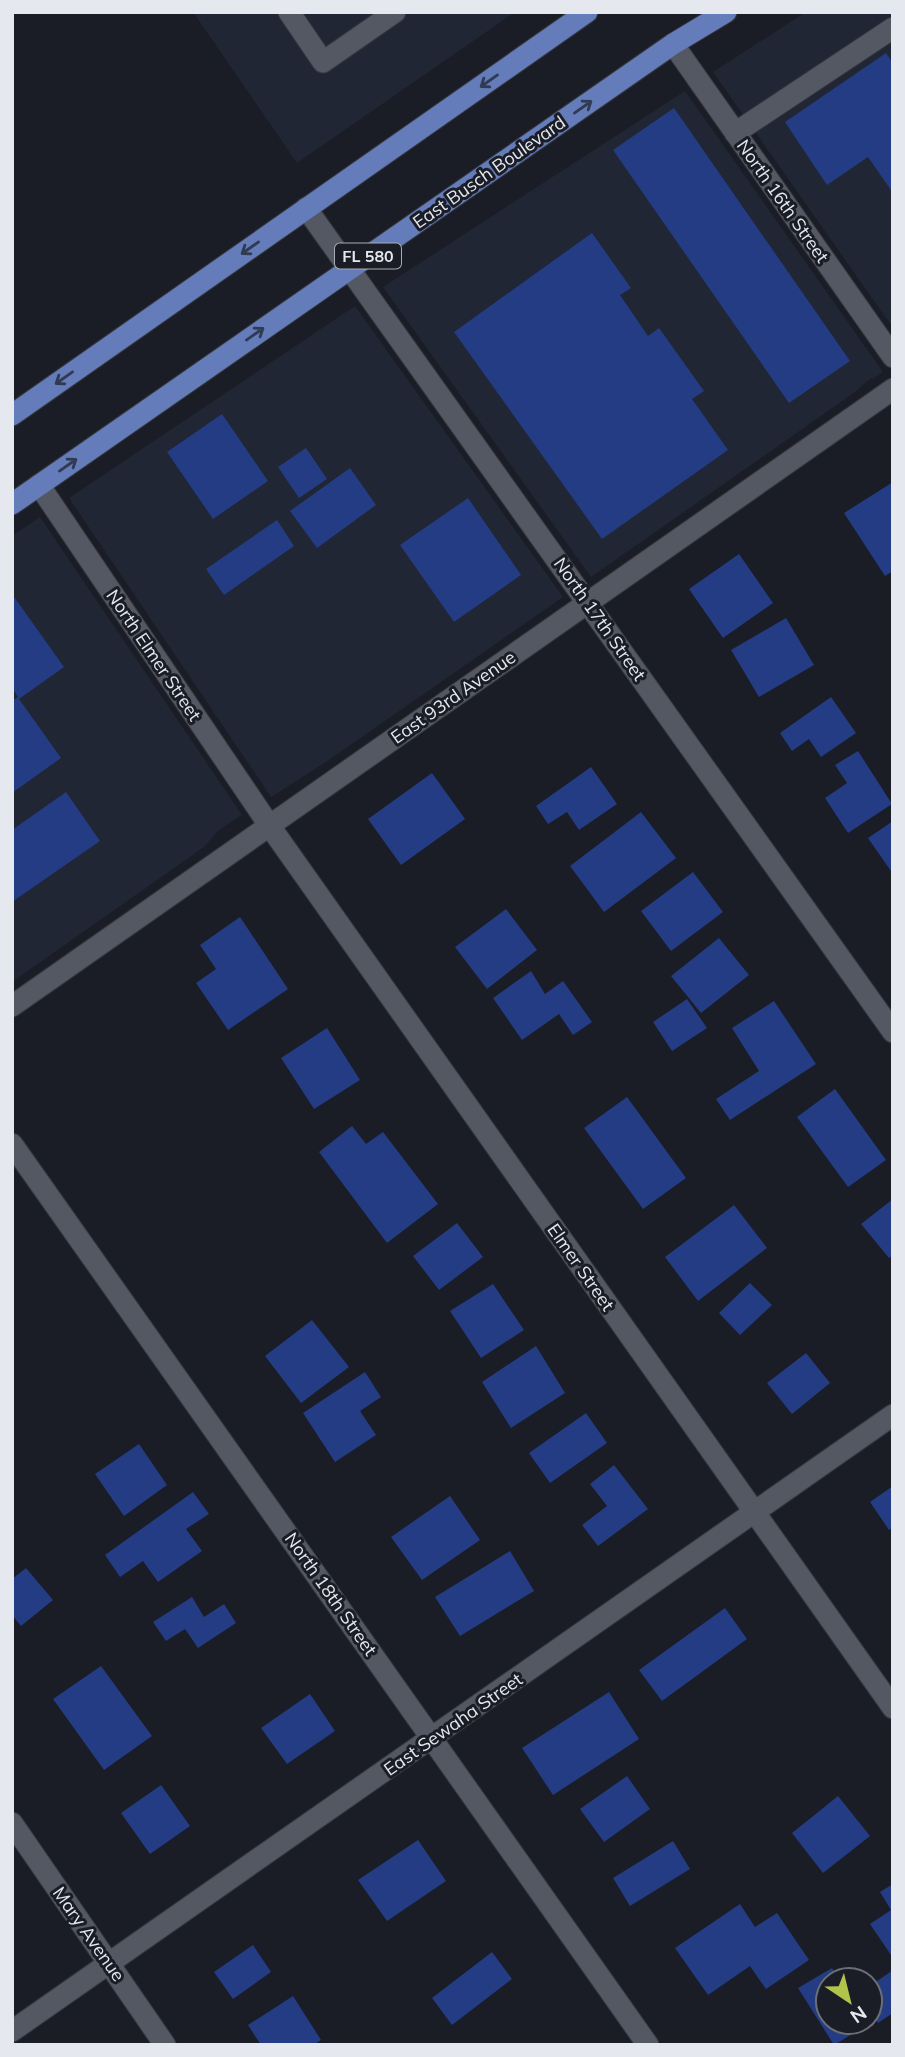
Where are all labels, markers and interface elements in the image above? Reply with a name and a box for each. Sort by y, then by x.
one-way arrow [480,74,499,88]
one-way arrow [572,100,592,114]
street label: East Busch Boulevard [408,111,570,233]
street label: North 16th Street [732,135,834,267]
one-way arrow [241,241,260,255]
road number: FL 580 [335,244,401,268]
one-way arrow [245,327,264,341]
one-way arrow [55,371,74,385]
one-way arrow [58,458,77,472]
street label: North 17th Street [549,553,651,685]
street label: North Elmer Street [101,585,207,725]
street label: East 93rd Avenue [386,645,520,749]
street label: Elmer Street [542,1219,620,1315]
street label: North 18th Street [280,1528,382,1660]
street label: East Sewaha Street [379,1668,527,1780]
street label: Mary Avenue [48,1882,130,1986]
north arrow [814,1966,884,2036]
text: N [846,2001,872,2029]

